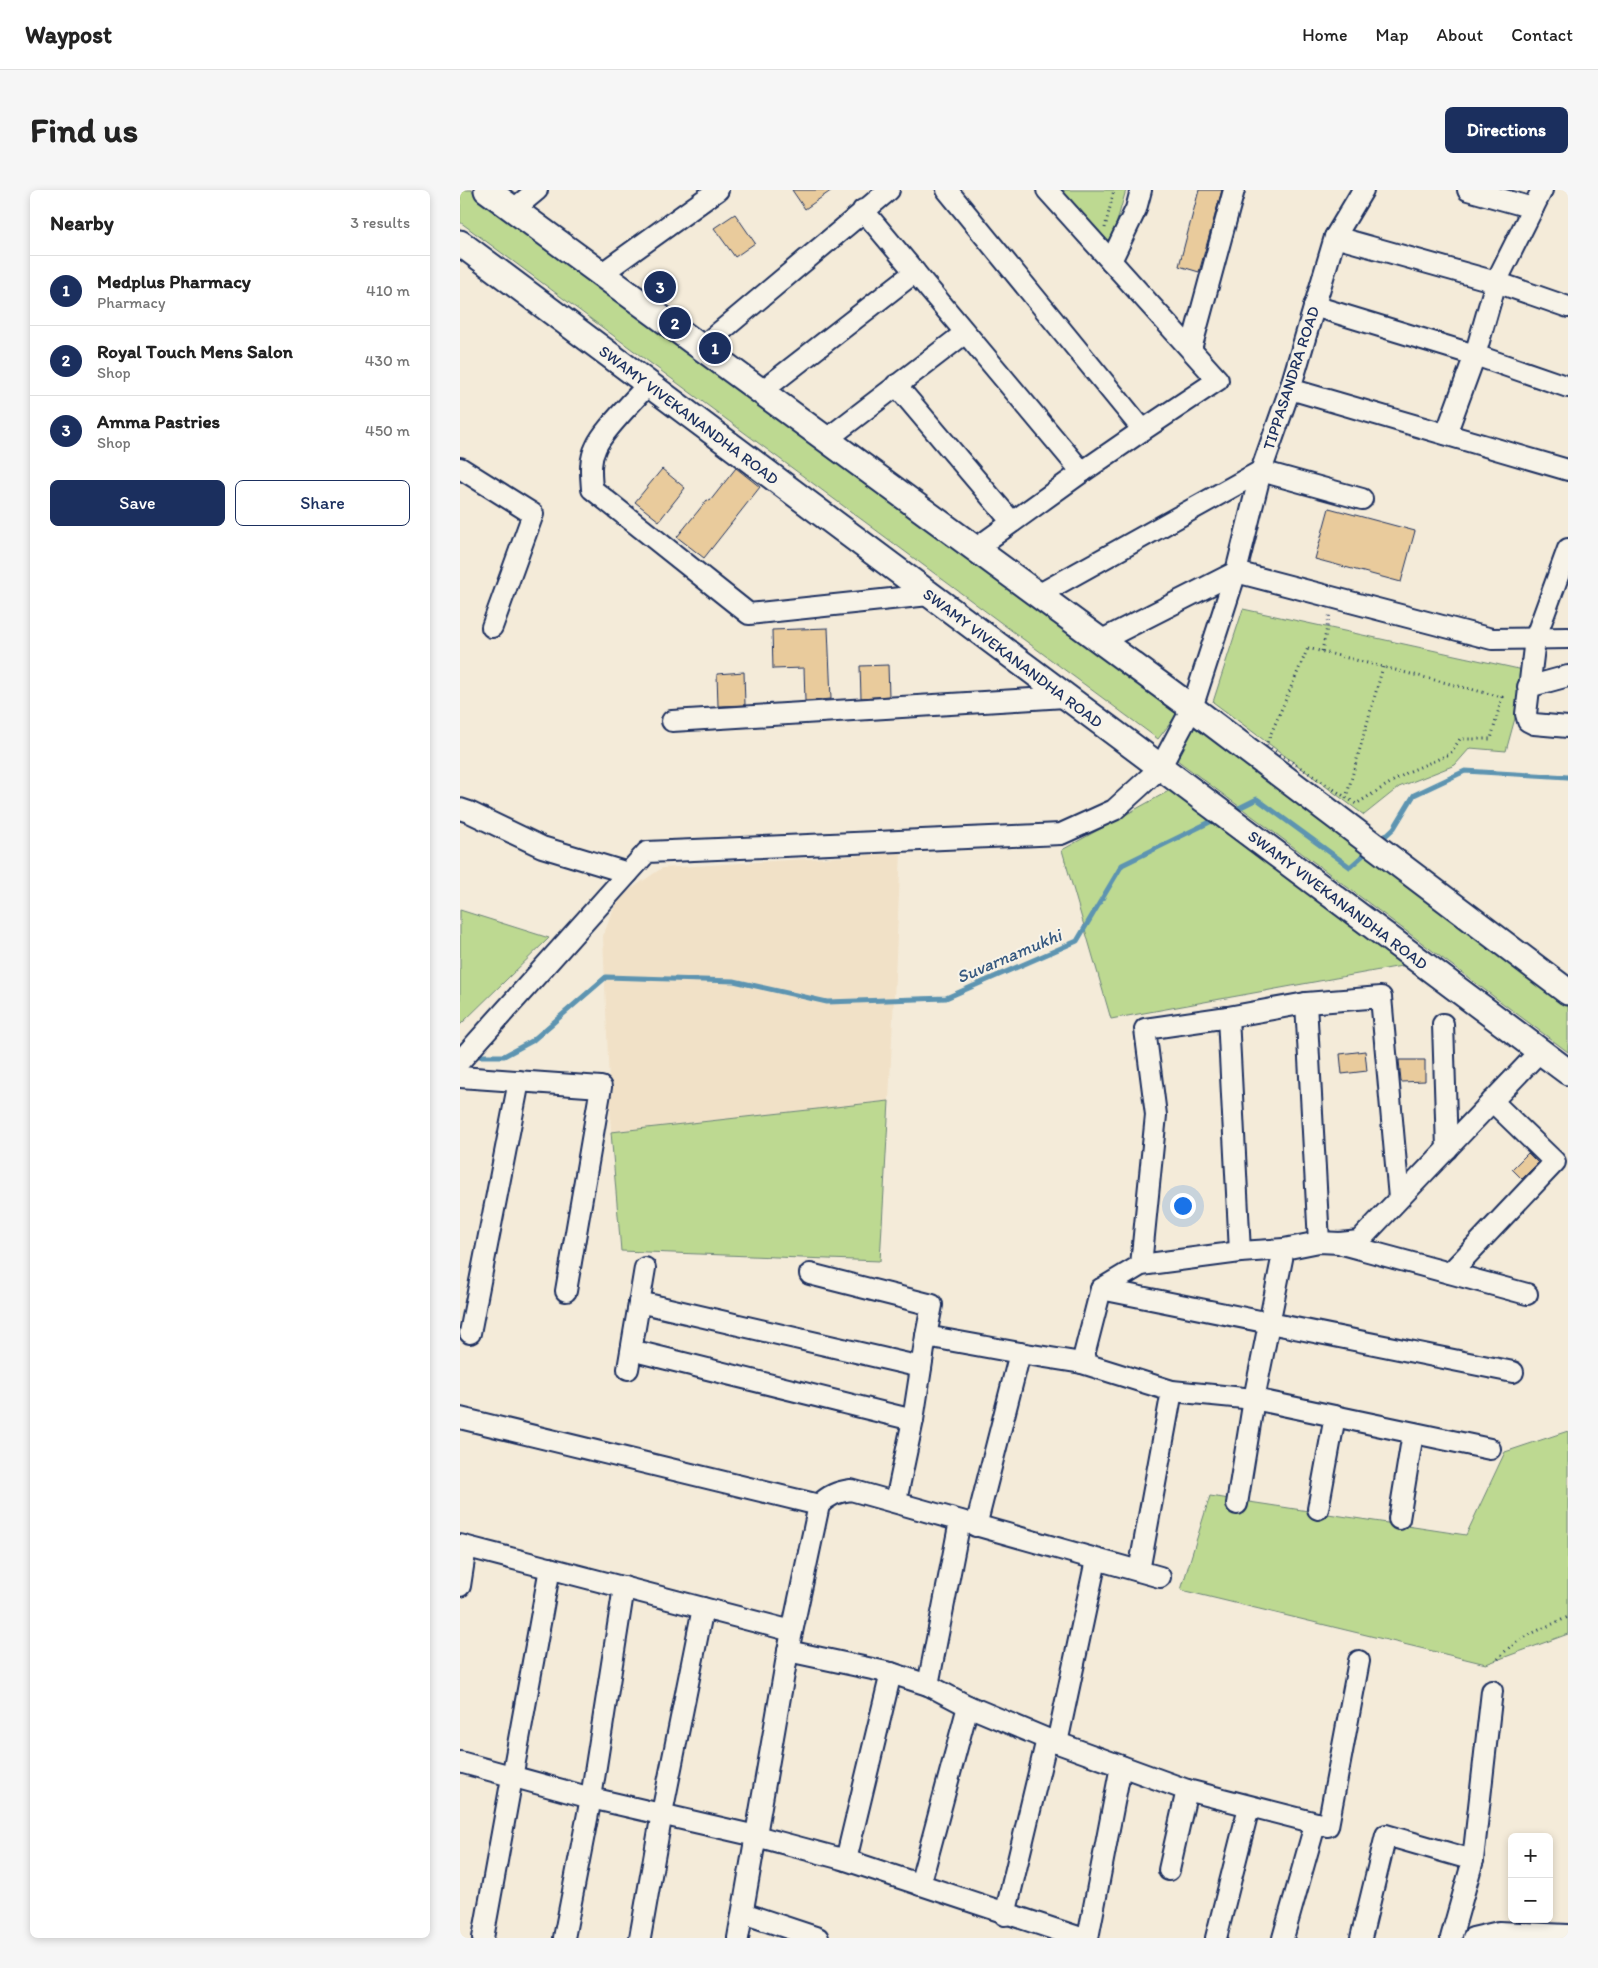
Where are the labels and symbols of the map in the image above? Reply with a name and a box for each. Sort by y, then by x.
pin: 3 [644,268,676,306]
pin: 2 [659,304,691,342]
street label: TIPPASANDRA ROAD [1259,304,1323,452]
pin: 1 [699,329,731,367]
street label: SWAMY VIVEKANANDHA ROAD [595,341,783,489]
street label: SWAMY VIVEKANANDHA ROAD [919,584,1107,732]
street label: SWAMY VIVEKANANDHA ROAD [1244,826,1432,974]
water label: Suvarnamukhi [953,923,1067,988]
your location [1170,1193,1196,1219]

